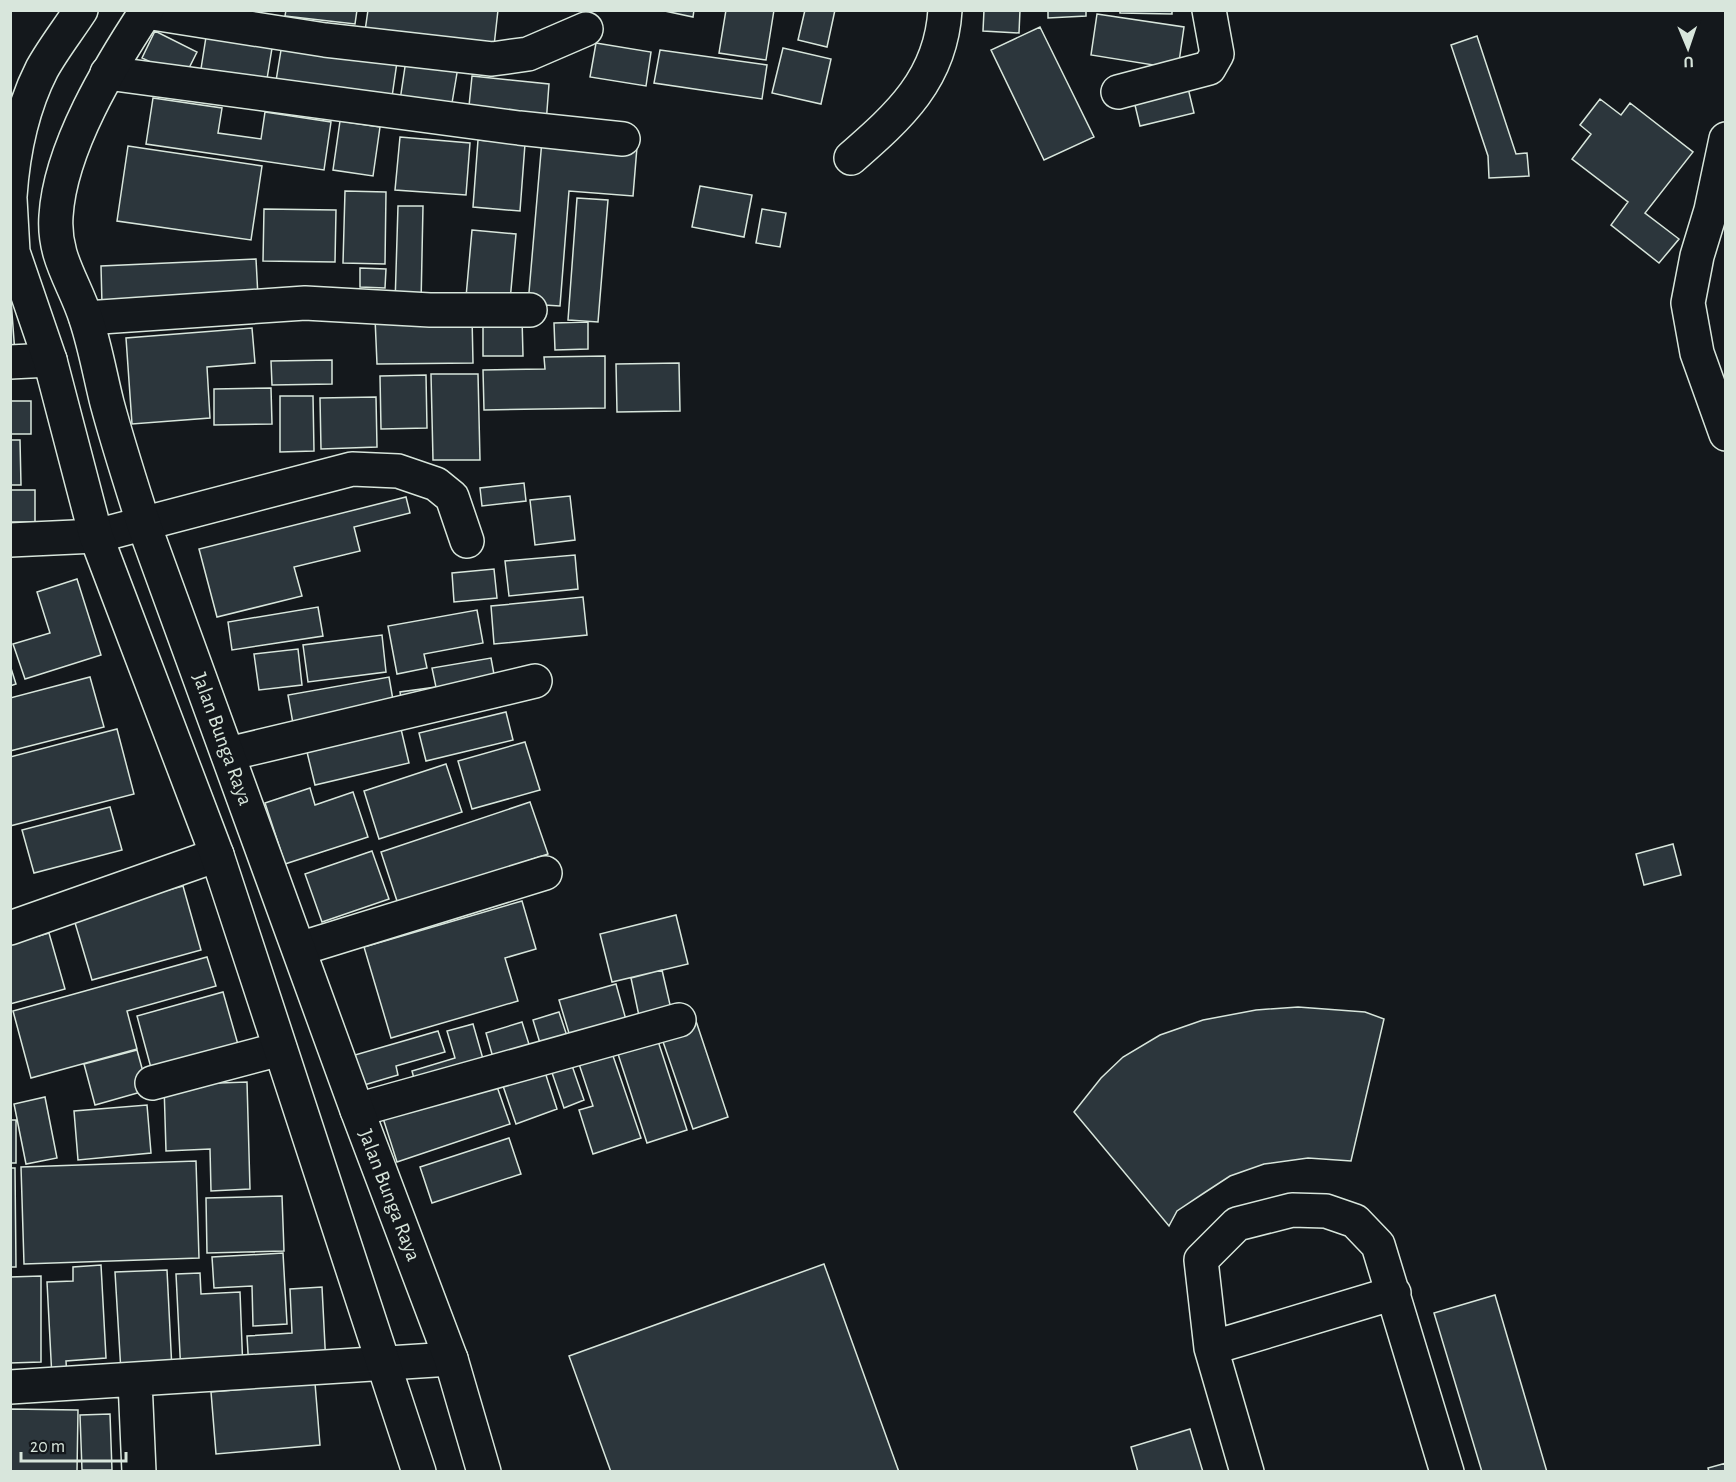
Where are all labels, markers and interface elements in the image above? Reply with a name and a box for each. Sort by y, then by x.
north arrow [1658,18,1718,78]
text: U [1683,54,1694,70]
street label: Jalan Bunga Raya [189,670,256,809]
street label: Jalan Bunga Raya [355,1126,424,1264]
scale bar [21,1425,126,1463]
text: 20 m [30,1438,65,1456]

